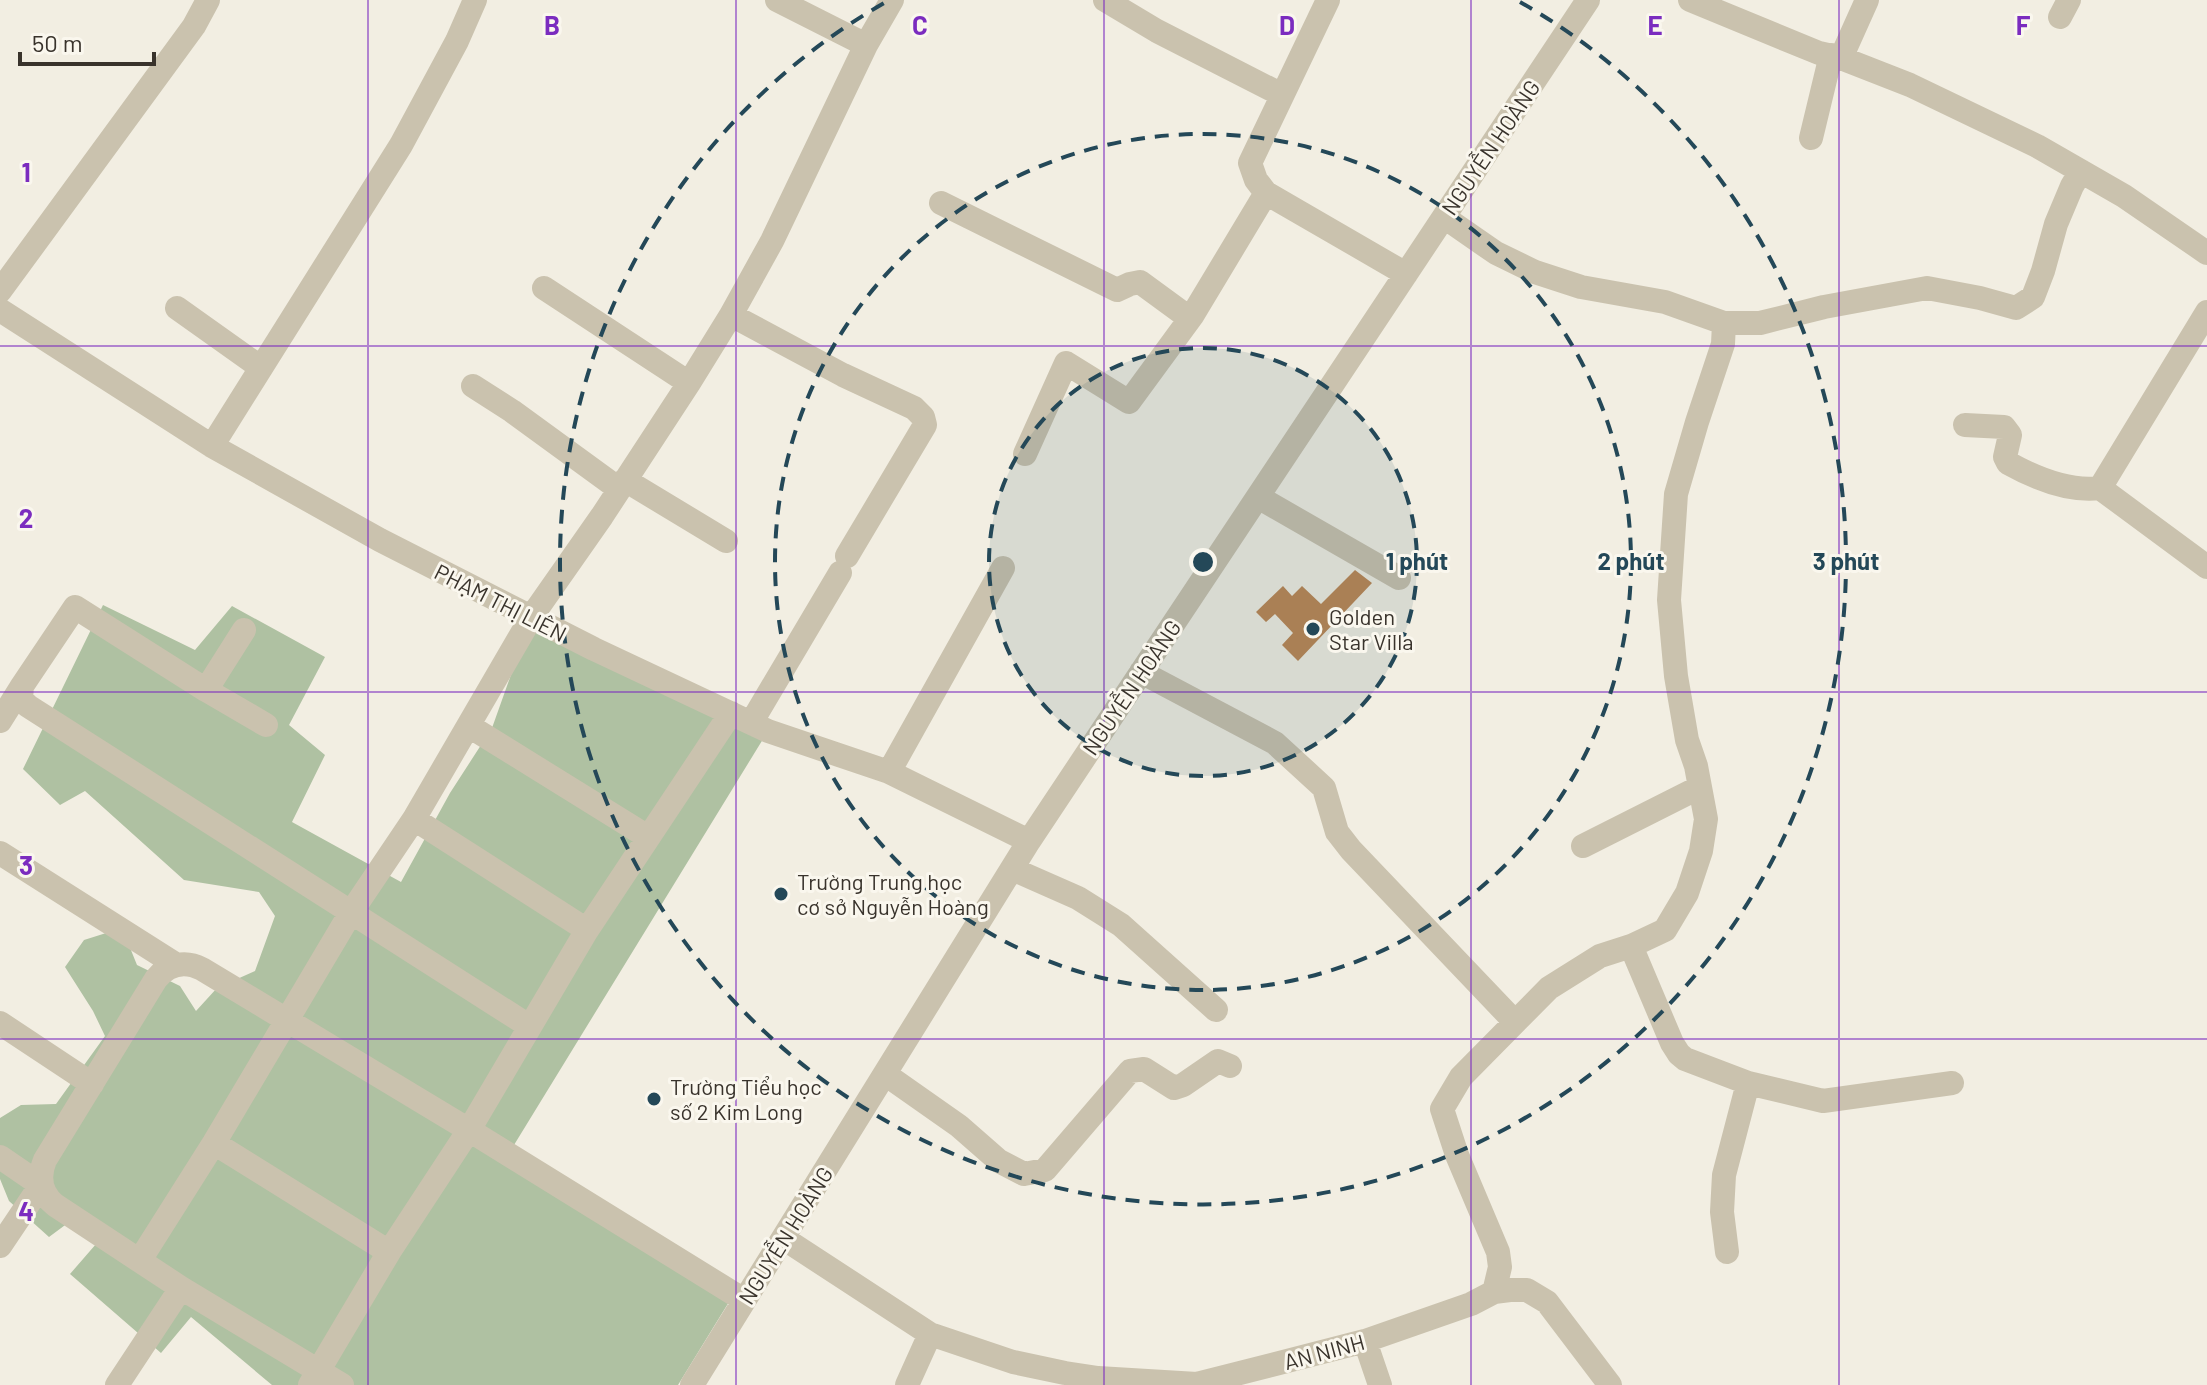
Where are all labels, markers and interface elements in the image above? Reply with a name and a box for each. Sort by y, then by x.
text: B [544,9,560,40]
text: C [912,9,928,40]
text: D [1279,9,1295,40]
text: E [1647,9,1663,40]
text: F [2016,9,2031,40]
scale bar [20,16,154,66]
text: 50 m [32,28,83,57]
street label: NGUYỄN HOÀNG [1435,75,1545,219]
text: 1 [21,156,31,187]
text: 2 [19,502,33,533]
text: 1 phút [1386,546,1448,575]
text: 2 phút [1597,546,1665,575]
text: 3 phút [1813,546,1879,575]
centre of rings [1189,548,1217,576]
street label: PHẠM THỊ LIÊN [431,558,571,646]
place label: Golden Star Villa [1329,603,1413,654]
street label: NGUYỄN HOÀNG [1076,615,1186,759]
marker: Golden Star Villa [1304,620,1322,638]
text: 3 [19,849,33,880]
place label: Trường Trung học cơ sở Nguyễn Hoàng [797,868,989,919]
marker: Trường Trung học cơ sở Nguyễn Hoàng [772,885,790,903]
place label: Trường Tiểu học số 2 Kim Long [670,1073,822,1124]
marker: Trường Tiểu học số 2 Kim Long [645,1090,663,1108]
street label: NGUYỄN HOÀNG [732,1161,838,1309]
text: 4 [18,1195,34,1226]
street label: AN NINH [1281,1328,1367,1374]

